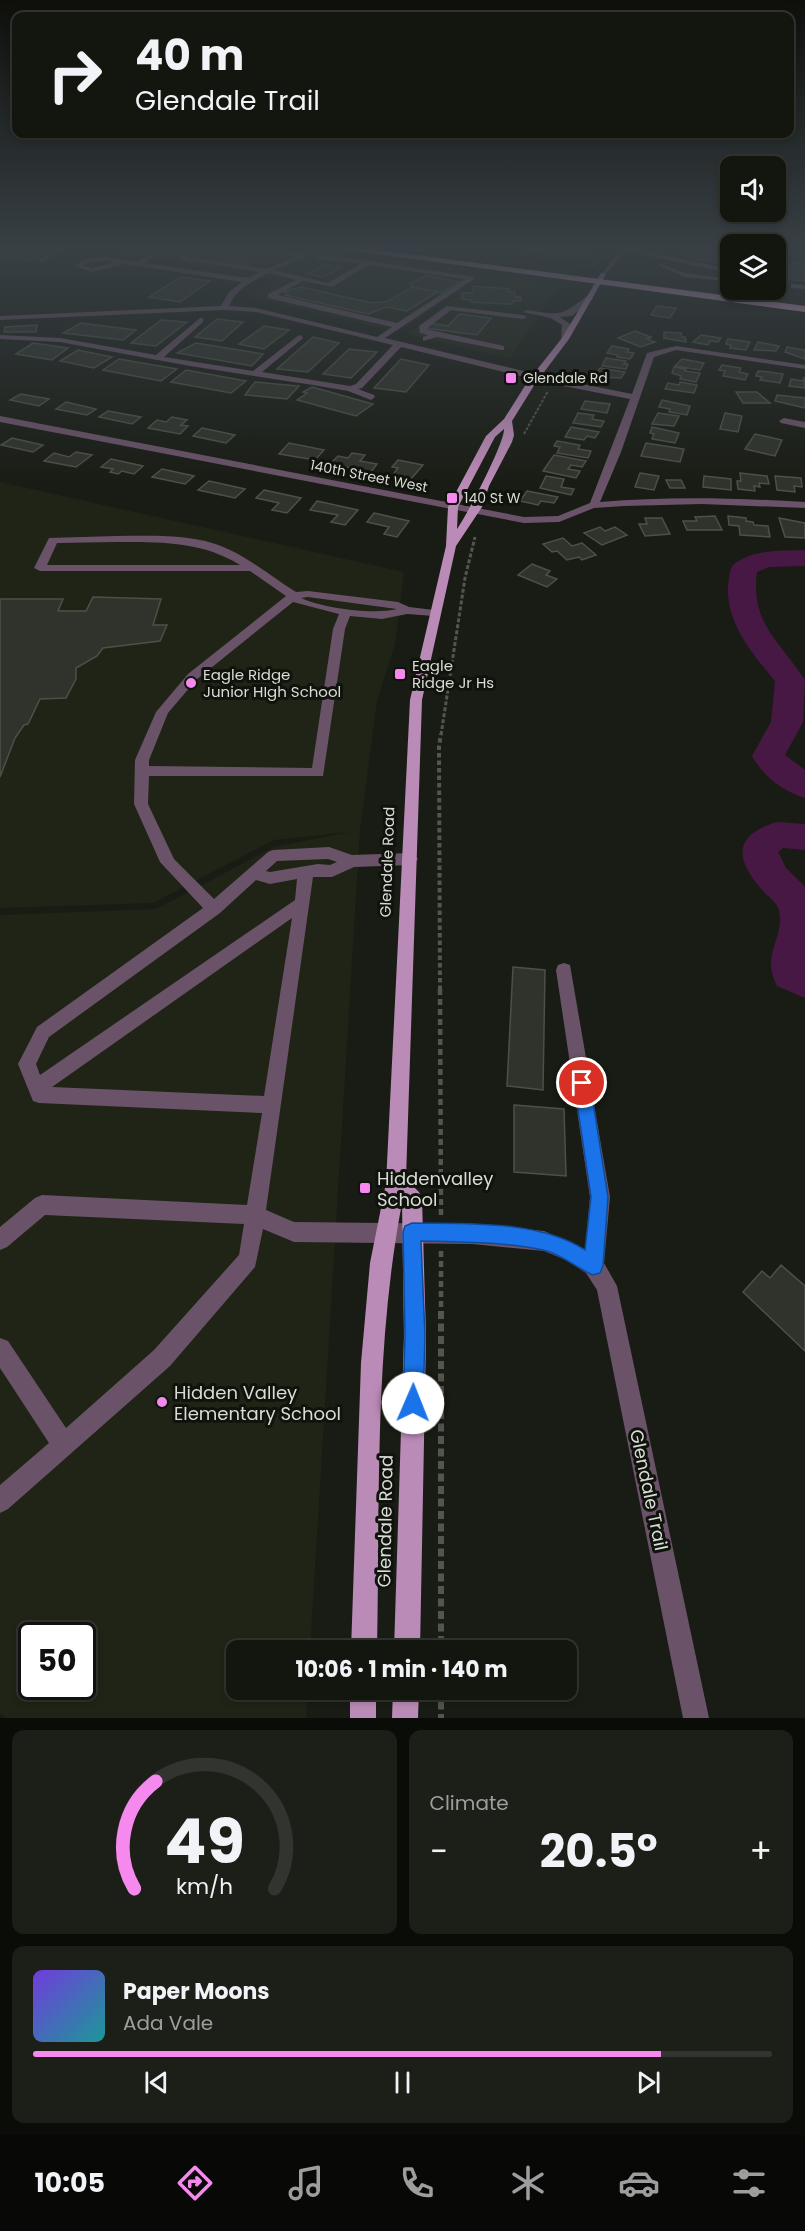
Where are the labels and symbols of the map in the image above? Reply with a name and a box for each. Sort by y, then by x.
place label: Glendale Rd [523,368,608,388]
marker: Glendale Rd [504,371,518,385]
street label: 140th Street West [309,455,429,497]
place label: 140 St W [464,488,521,508]
marker: 140 St W [445,491,459,505]
place label: Eagle Ridge Jr Hs [412,655,494,693]
place label: Eagle Ridge Junior HIgh School [203,664,341,702]
marker: Eagle Ridge Jr Hs [393,667,407,681]
marker: Eagle Ridge Junior HIgh School [184,676,198,690]
street label: Glendale Road [375,806,399,918]
pin [556,1057,607,1108]
place label: Hiddenvalley School [377,1166,493,1212]
marker: Hiddenvalley School [358,1181,372,1195]
position arrow [381,1371,445,1435]
place label: Hidden Valley Elementary School [174,1380,341,1426]
marker: Hidden Valley Elementary School [155,1395,169,1409]
street label: Glendale Trail [624,1427,674,1553]
street label: Glendale Road [371,1454,399,1588]
speed limit sign: 50 [18,1622,96,1700]

